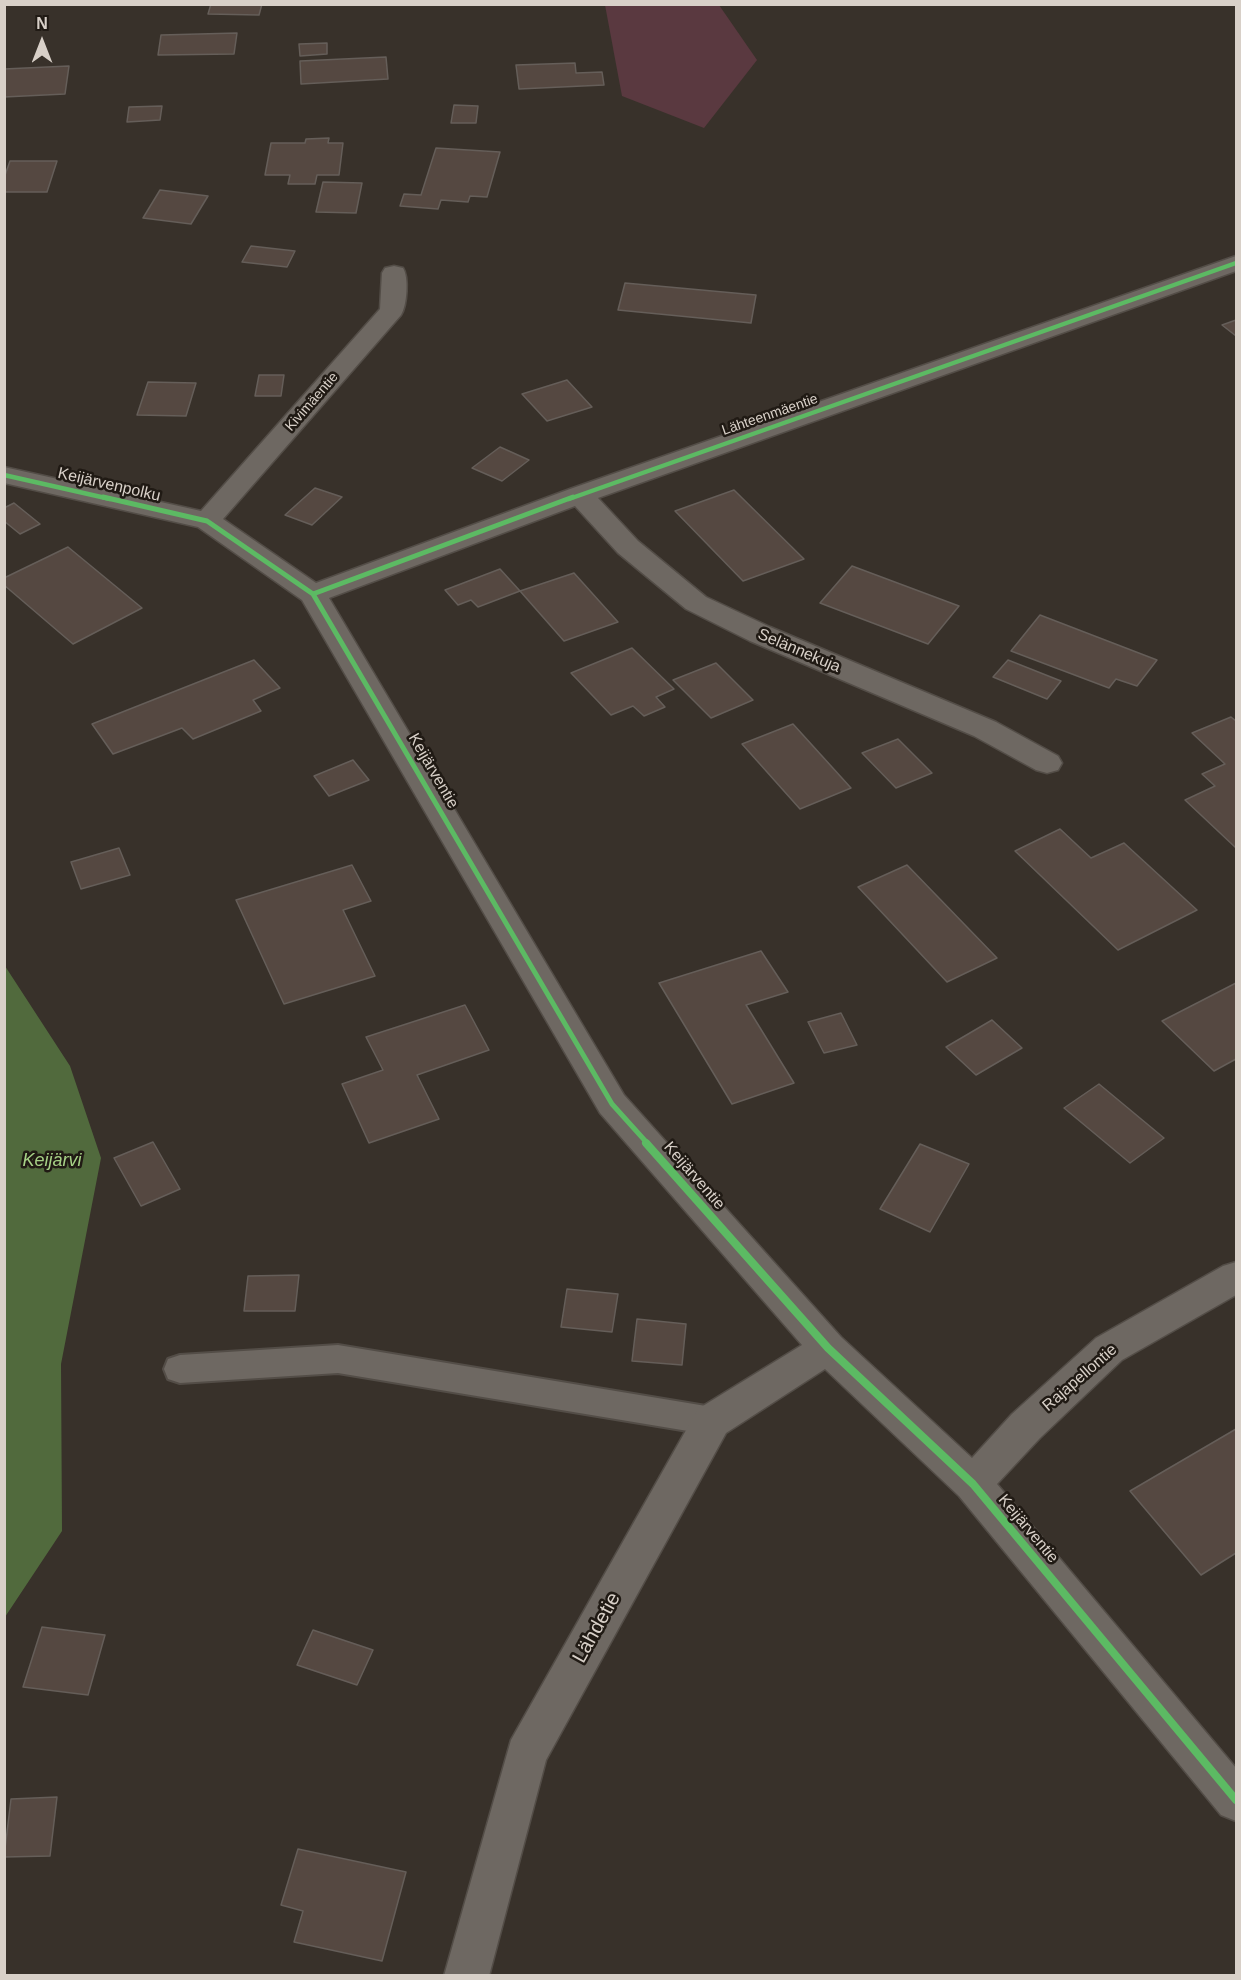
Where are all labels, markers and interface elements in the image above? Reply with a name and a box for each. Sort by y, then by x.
north arrow [12,12,72,72]
text: N [36,15,48,32]
street label: Kivimäentie [282,369,342,435]
street label: Lähteenmäentie [720,391,820,439]
street label: Keijärvenpolku [56,464,162,506]
street label: Selännekuja [755,625,843,677]
street label: Keijärventie [404,730,462,812]
street label: Keijärventie [659,1138,729,1214]
water label: Keijärvi [22,1150,82,1172]
street label: Rajapellontie [1039,1340,1121,1416]
street label: Keijärventie [994,1491,1062,1567]
street label: Lähdetie [568,1589,626,1667]

